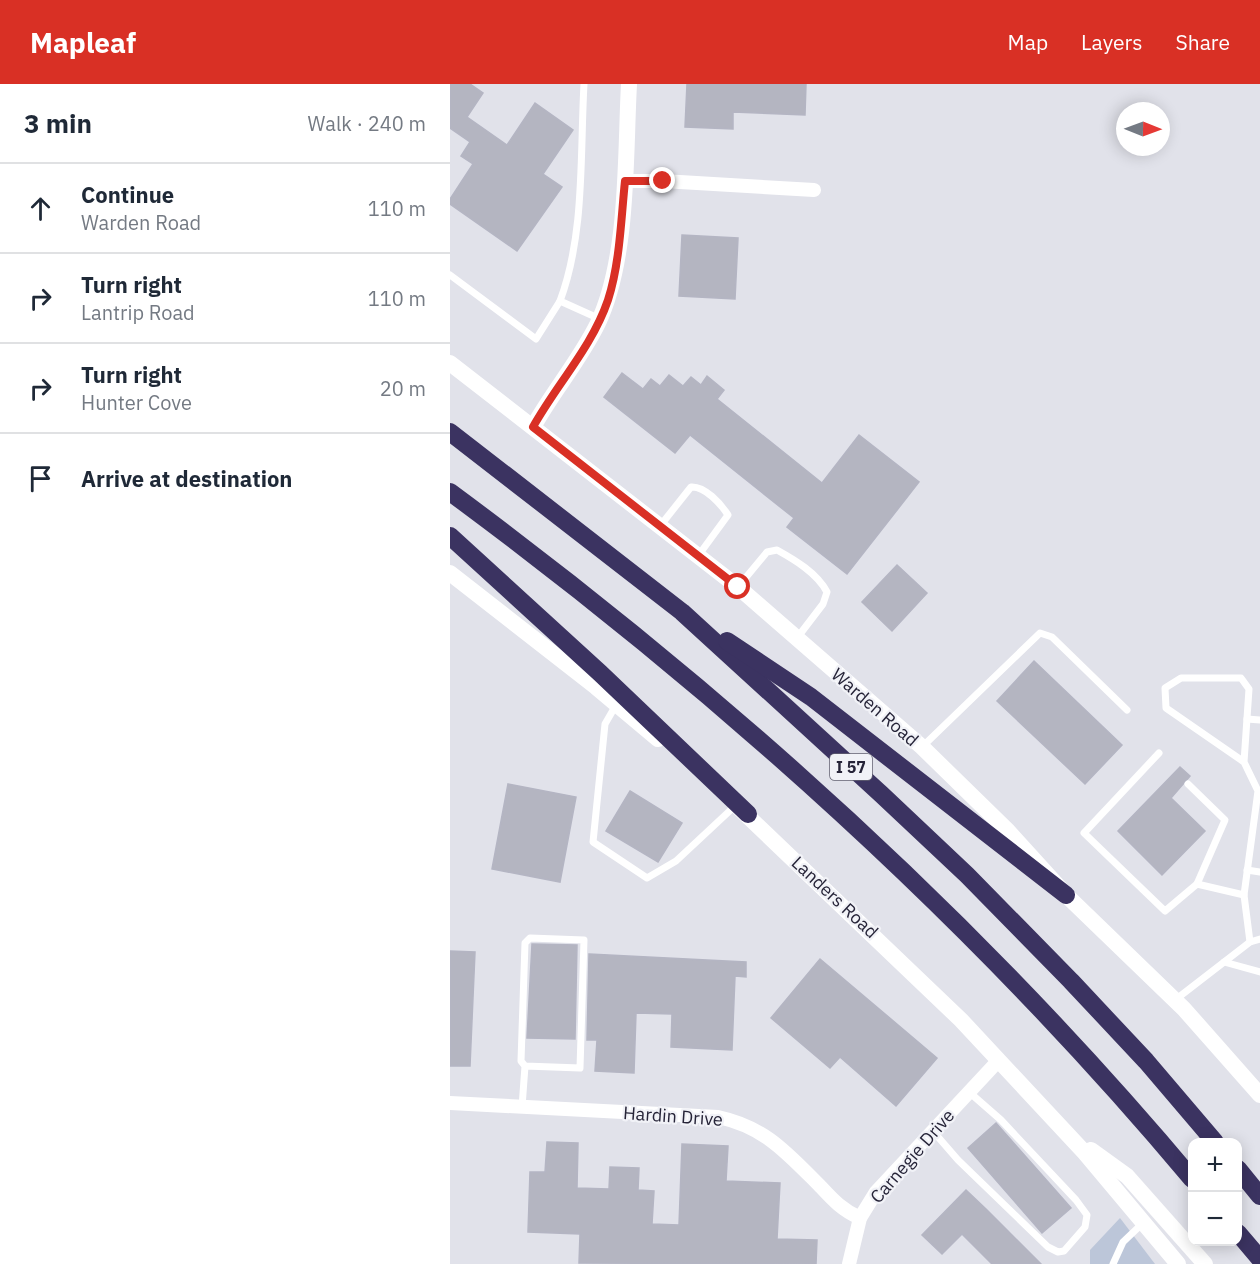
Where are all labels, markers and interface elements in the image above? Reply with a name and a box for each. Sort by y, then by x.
text: Mapleaf [30,24,136,61]
text: Map [1008,28,1048,56]
text: Layers [1081,28,1143,56]
text: Share [1176,28,1230,56]
north arrow [1116,102,1170,156]
text: 3 min [24,106,92,140]
text: Walk · 240 m [308,110,426,137]
route end [649,167,675,193]
text: Continue [81,180,174,209]
icon: ahead [24,192,57,225]
text: 110 m [368,195,426,222]
text: Warden Road [81,209,201,236]
text: Turn right [81,270,182,299]
icon: right [24,282,57,315]
text: 110 m [368,285,426,312]
text: Lantrip Road [81,299,195,326]
text: Turn right [81,360,182,389]
icon: right [24,372,57,405]
text: 20 m [380,375,426,402]
text: Hunter Cove [81,389,192,416]
icon: arrive [24,462,57,495]
text: Arrive at destination [81,464,292,493]
route start [724,573,750,599]
street label: Warden Road [827,663,923,751]
road number: I 57 [830,754,872,780]
street label: Landers Road [787,851,883,943]
street label: Hardin Drive [622,1101,724,1131]
street label: Carnegie Drive [865,1104,959,1208]
map controls [1188,1138,1242,1246]
button: + [1188,1138,1242,1192]
button: − [1188,1192,1242,1246]

